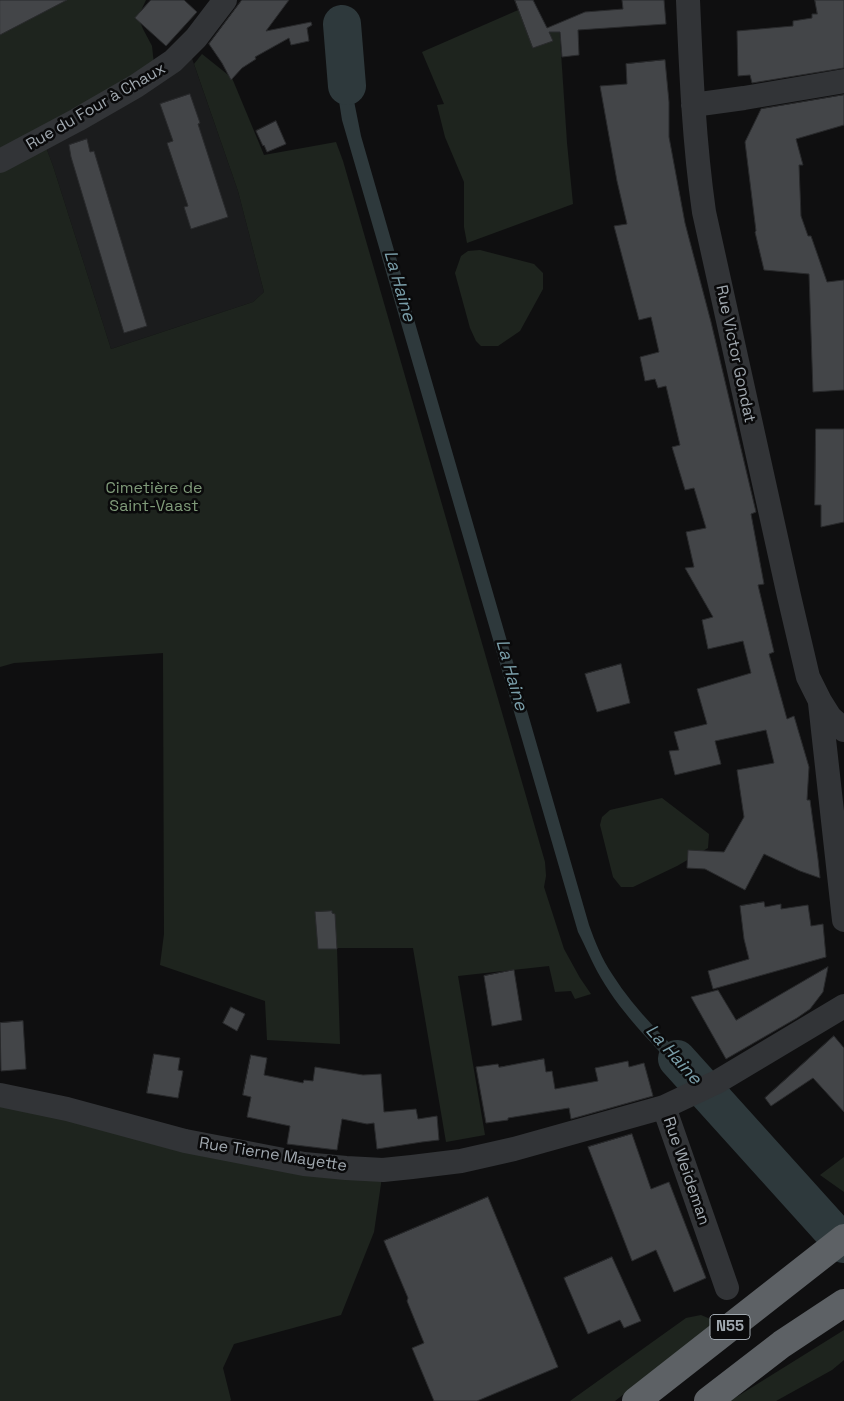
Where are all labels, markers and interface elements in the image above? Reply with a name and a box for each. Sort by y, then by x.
street label: Rue du Four à Chaux [23,59,169,155]
water label: La Haine [379,248,419,324]
street label: Rue Victor Gondat [711,283,759,425]
park label: Cimetière de Saint-Vaast [106,479,202,517]
water label: La Haine [491,637,531,713]
water label: La Haine [641,1021,705,1089]
street label: Rue Weideman [658,1114,714,1228]
street label: Rue Tierne Mayette [198,1134,348,1176]
road number: N55 [710,1314,750,1340]

